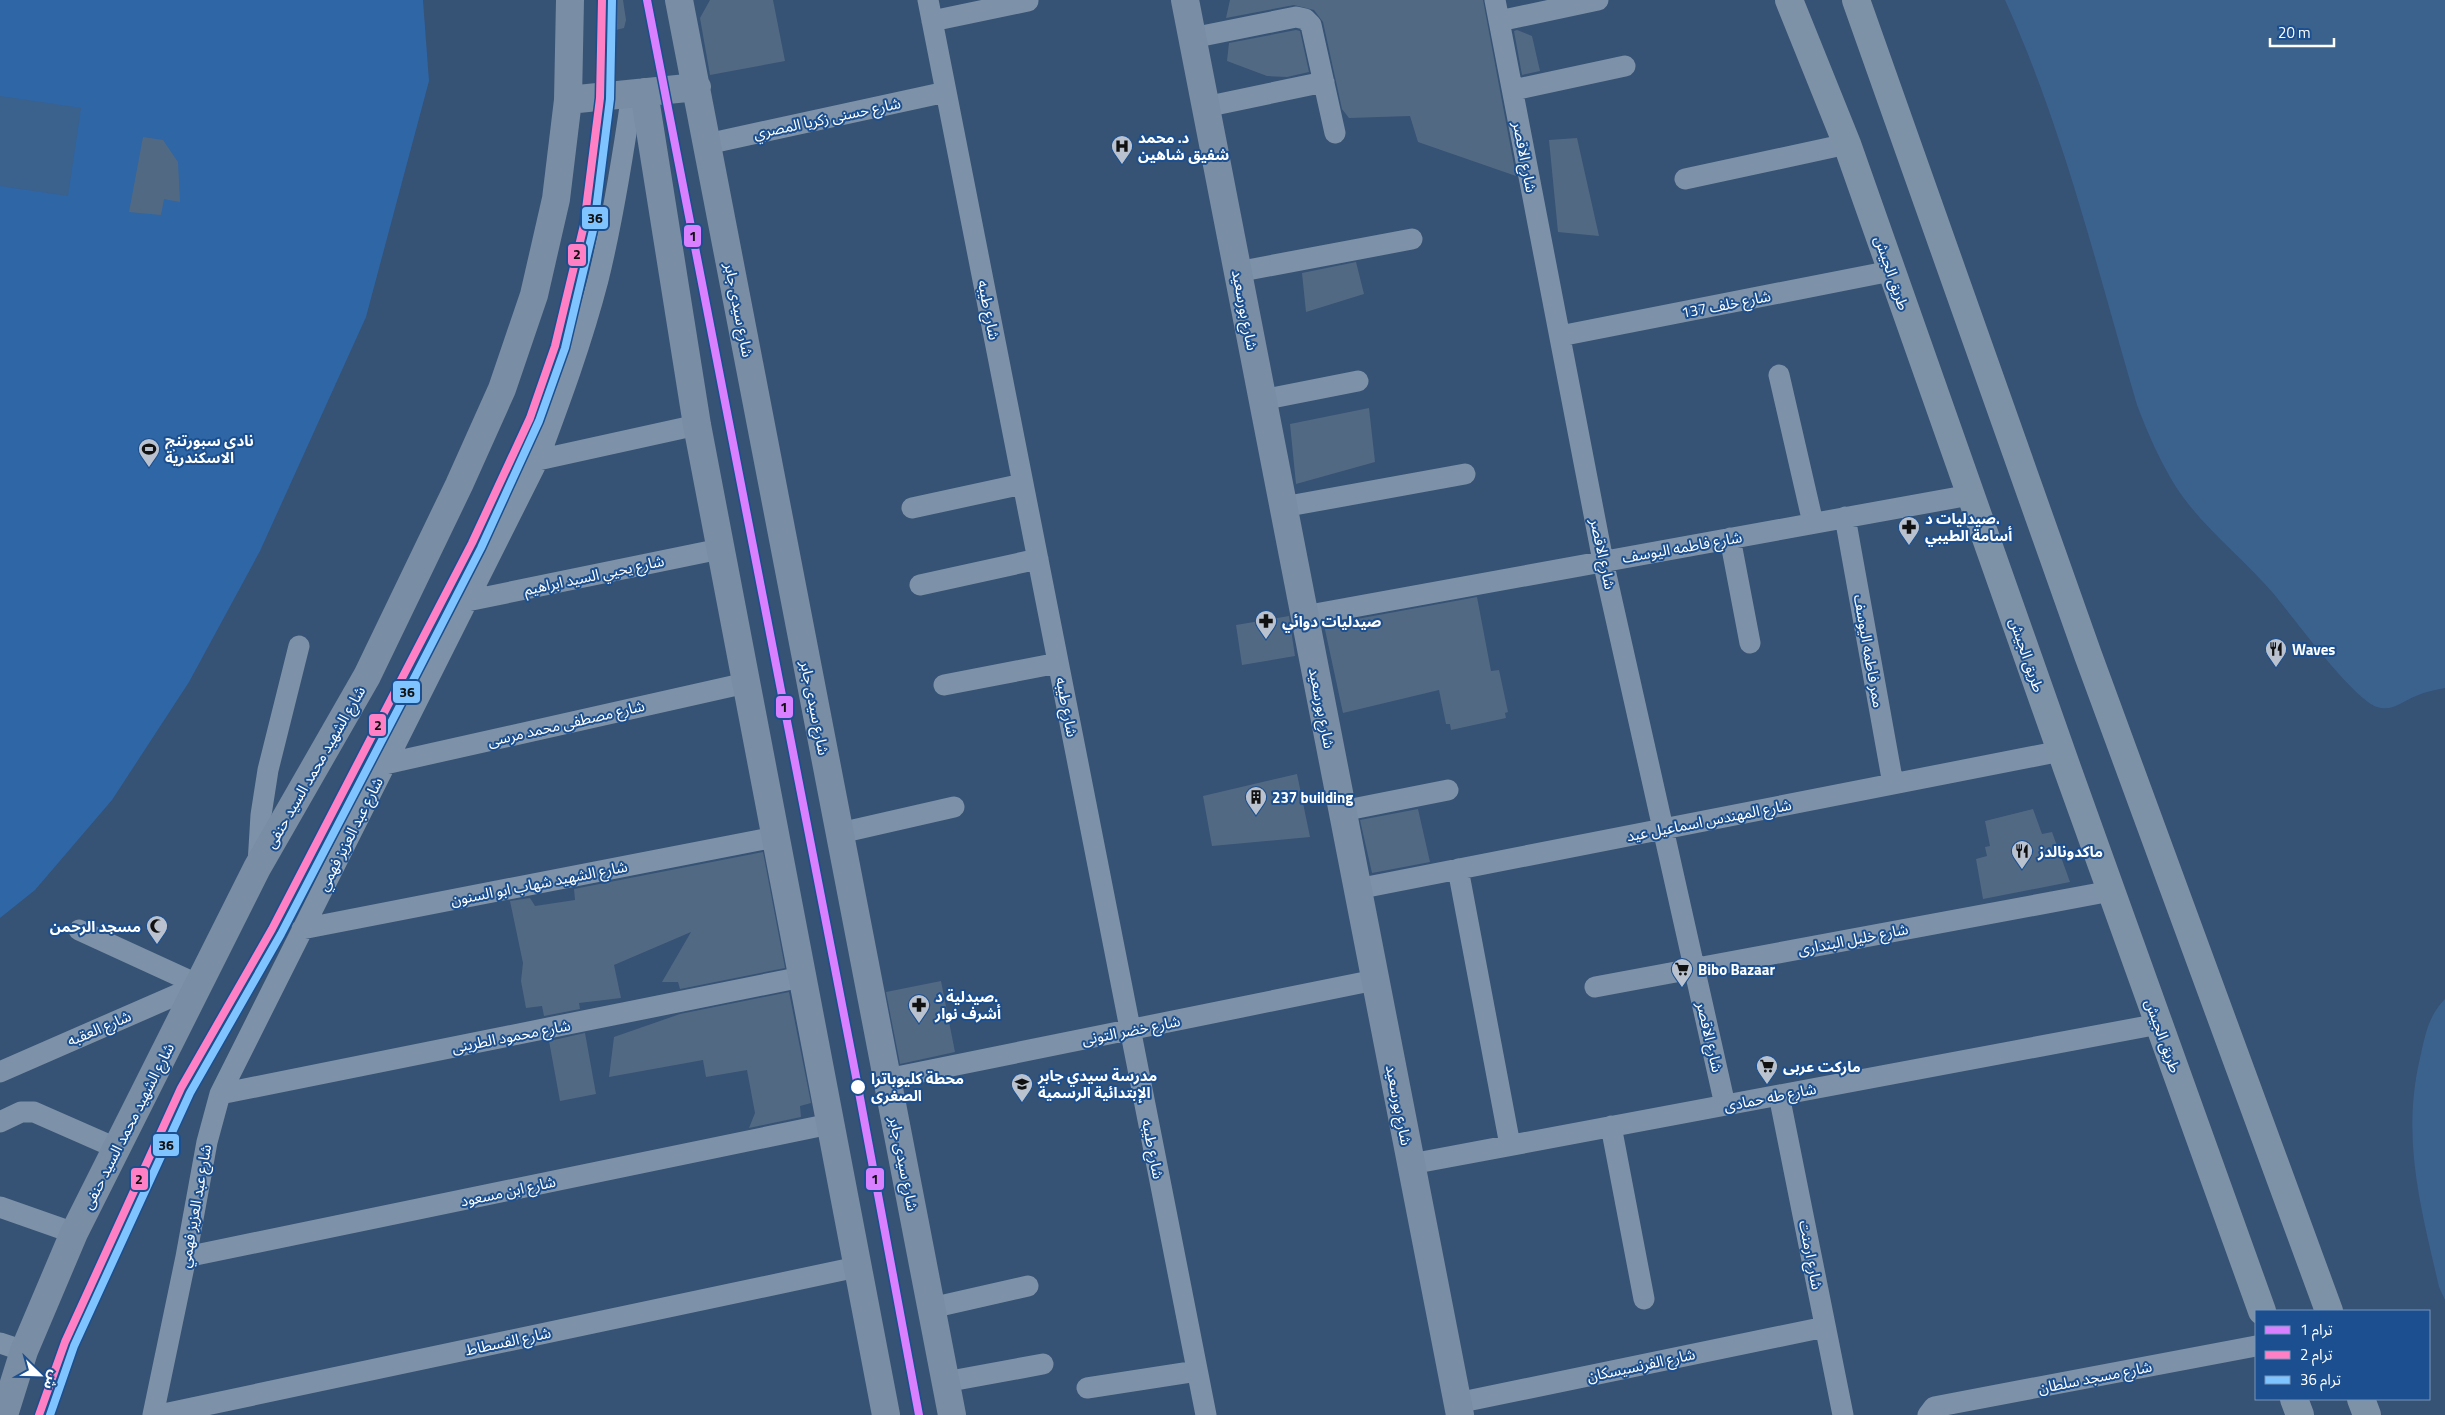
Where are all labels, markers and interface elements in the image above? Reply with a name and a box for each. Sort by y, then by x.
scale bar [2270,15,2334,47]
text: 20 m [2278,21,2311,44]
street label: شارع حسنى زكريا المصري [751,91,903,146]
street label: شارع الاقصر [1506,119,1543,195]
place label: د. محمد شفيق شاهين [1138,126,1229,166]
hospital icon: د. محمد شفيق شاهين [1110,134,1134,165]
line badge: 36 [581,206,609,230]
text: 36 [587,207,603,228]
line badge: 1 [683,224,702,248]
text: 1 [689,225,697,246]
street label: طريق الجيش [1869,233,1915,313]
line badge: 2 [567,243,587,267]
text: 2 [573,243,581,264]
street label: شارع سيدى جابر [717,260,759,360]
street label: شارع بورسعيد [1225,268,1264,353]
street label: شارع طيبه [971,278,1006,342]
street label: شارع خلف 137 [1679,284,1773,325]
place label: نادي سبورتنج الاسكندرية [165,429,254,469]
sports icon: نادي سبورتنج الاسكندرية [137,437,161,468]
place label: صيدليات د. أسامة الطيبي [1925,507,2012,547]
pharmacy icon: صيدليات د. أسامة الطيبي [1897,515,1921,546]
street label: شارع الاقصر [1583,516,1622,592]
street label: شارع فاطمه اليوسف [1620,525,1744,570]
street label: شارع يحيي السيد ابراهيم [522,549,667,602]
street label: ممر فاطمه اليوسف [1848,593,1890,709]
pharmacy icon: صيدليات دوائي [1254,609,1278,640]
place label: صيدليات دوائي [1282,610,1382,633]
street label: طريق الجيش [2004,615,2050,695]
restaurant icon: Waves [2264,637,2288,668]
place label: Waves [2292,638,2335,661]
street label: شارع سيدى جابر [793,658,835,758]
street label: شارع بورسعيد [1302,666,1341,751]
street label: شارع طيبه [1049,675,1084,739]
line badge: 36 [392,680,421,704]
street label: شارع الشهيد محمد السيد حنفى [259,681,372,853]
text: 36 [399,681,415,702]
street label: شارع مصطفى محمد مرسى [485,694,647,753]
line badge: 1 [775,695,794,719]
text: 1 [780,696,788,717]
line badge: 2 [368,713,387,737]
text: 2 [374,714,382,735]
street label: شارع عبد العزيز فهمي [311,773,390,895]
building icon: 237 building [1244,785,1268,816]
place label: 237 building [1272,786,1353,809]
street label: شارع المهندس اسماعيل عيد [1624,793,1794,848]
restaurant icon: ماكدونالدز [2010,839,2034,870]
place label: ماكدونالدز [2037,840,2103,863]
street label: شارع الشهيد شهاب ابو السنون [449,855,630,912]
mosque icon: مسجد الرحمن [145,914,169,945]
place label: مسجد الرحمن [50,915,141,938]
street label: شارع خليل البندارى [1796,917,1911,962]
supermarket icon: Bibo Bazaar [1670,957,1694,988]
place label: Bibo Bazaar [1698,958,1775,981]
place label: صيدلية د. أشرف نوار [934,985,1001,1025]
pharmacy icon: صيدلية د. أشرف نوار [907,993,931,1024]
street label: طريق الجيش [2139,996,2187,1076]
street label: شارع الاقصر [1690,998,1729,1075]
street label: شارع العقبه [63,1004,135,1053]
street label: شارع خضر التونى [1080,1009,1183,1052]
street label: شارع محمود الطرينى [450,1013,573,1060]
street label: شارع الشهيد محمد السيد حنفى [76,1039,181,1214]
supermarket icon: ماركت عربى [1755,1054,1779,1085]
place label: ماركت عربى [1783,1055,1861,1078]
street label: شارع بورسعيد [1379,1063,1418,1148]
place label: مدرسة سيدي جابر الإبتدائية الرسمية [1037,1064,1157,1104]
place label: محطة كليوباترا الصغرى [871,1067,964,1107]
school or university icon: مدرسة سيدي جابر الإبتدائية الرسمية [1010,1072,1034,1103]
street label: شارع طه حمادى [1722,1077,1819,1118]
marker: محطة كليوباترا الصغرى [849,1078,867,1096]
street label: شارع سيدى جابر [882,1114,924,1214]
street label: شارع طيبه [1135,1117,1170,1181]
line badge: 36 [152,1133,180,1157]
text: 36 [158,1134,174,1155]
street label: شارع عبد العزيز فهمي [173,1142,218,1270]
line badge: 2 [130,1167,149,1191]
line badge: 1 [865,1167,885,1191]
text: 2 [135,1168,143,1189]
text: 1 [871,1168,879,1189]
street label: شارع ابن مسعود [458,1170,558,1213]
street label: شارع ارمنت [1792,1218,1829,1292]
legend [2255,1310,2430,1400]
text: ترام 1 [2300,1318,2333,1341]
street label: شارع الفسطاط [463,1321,553,1362]
street label: شارع الفرنسيسكان [1585,1342,1698,1389]
text: ترام 2 [2300,1343,2333,1366]
north arrow [15,1350,65,1400]
street label: شارع مسجد سلطان [2036,1355,2154,1400]
text: ش [39,1367,66,1393]
text: ترام 36 [2300,1368,2341,1391]

